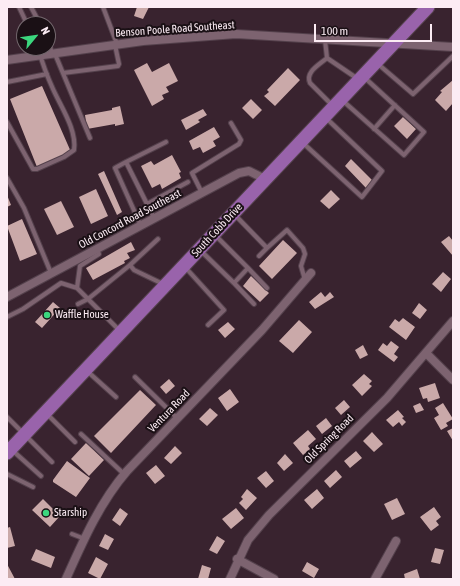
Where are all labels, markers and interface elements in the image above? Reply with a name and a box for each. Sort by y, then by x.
north arrow [16,16,56,56]
scale bar [316,16,434,42]
street label: Benson Poole Road Southeast [115,18,235,40]
text: 100 m [321,24,348,38]
text: N [39,25,52,36]
street label: Old Concord Road Southeast [77,186,183,252]
street label: South Cobb Drive [189,200,245,260]
place label: Waffle House [55,308,109,322]
marker: Waffle House [42,310,52,320]
street label: Ventura Road [145,387,193,435]
street label: Old Spring Road [302,412,356,466]
place label: Starship [54,506,87,520]
marker: Starship [41,508,51,518]

